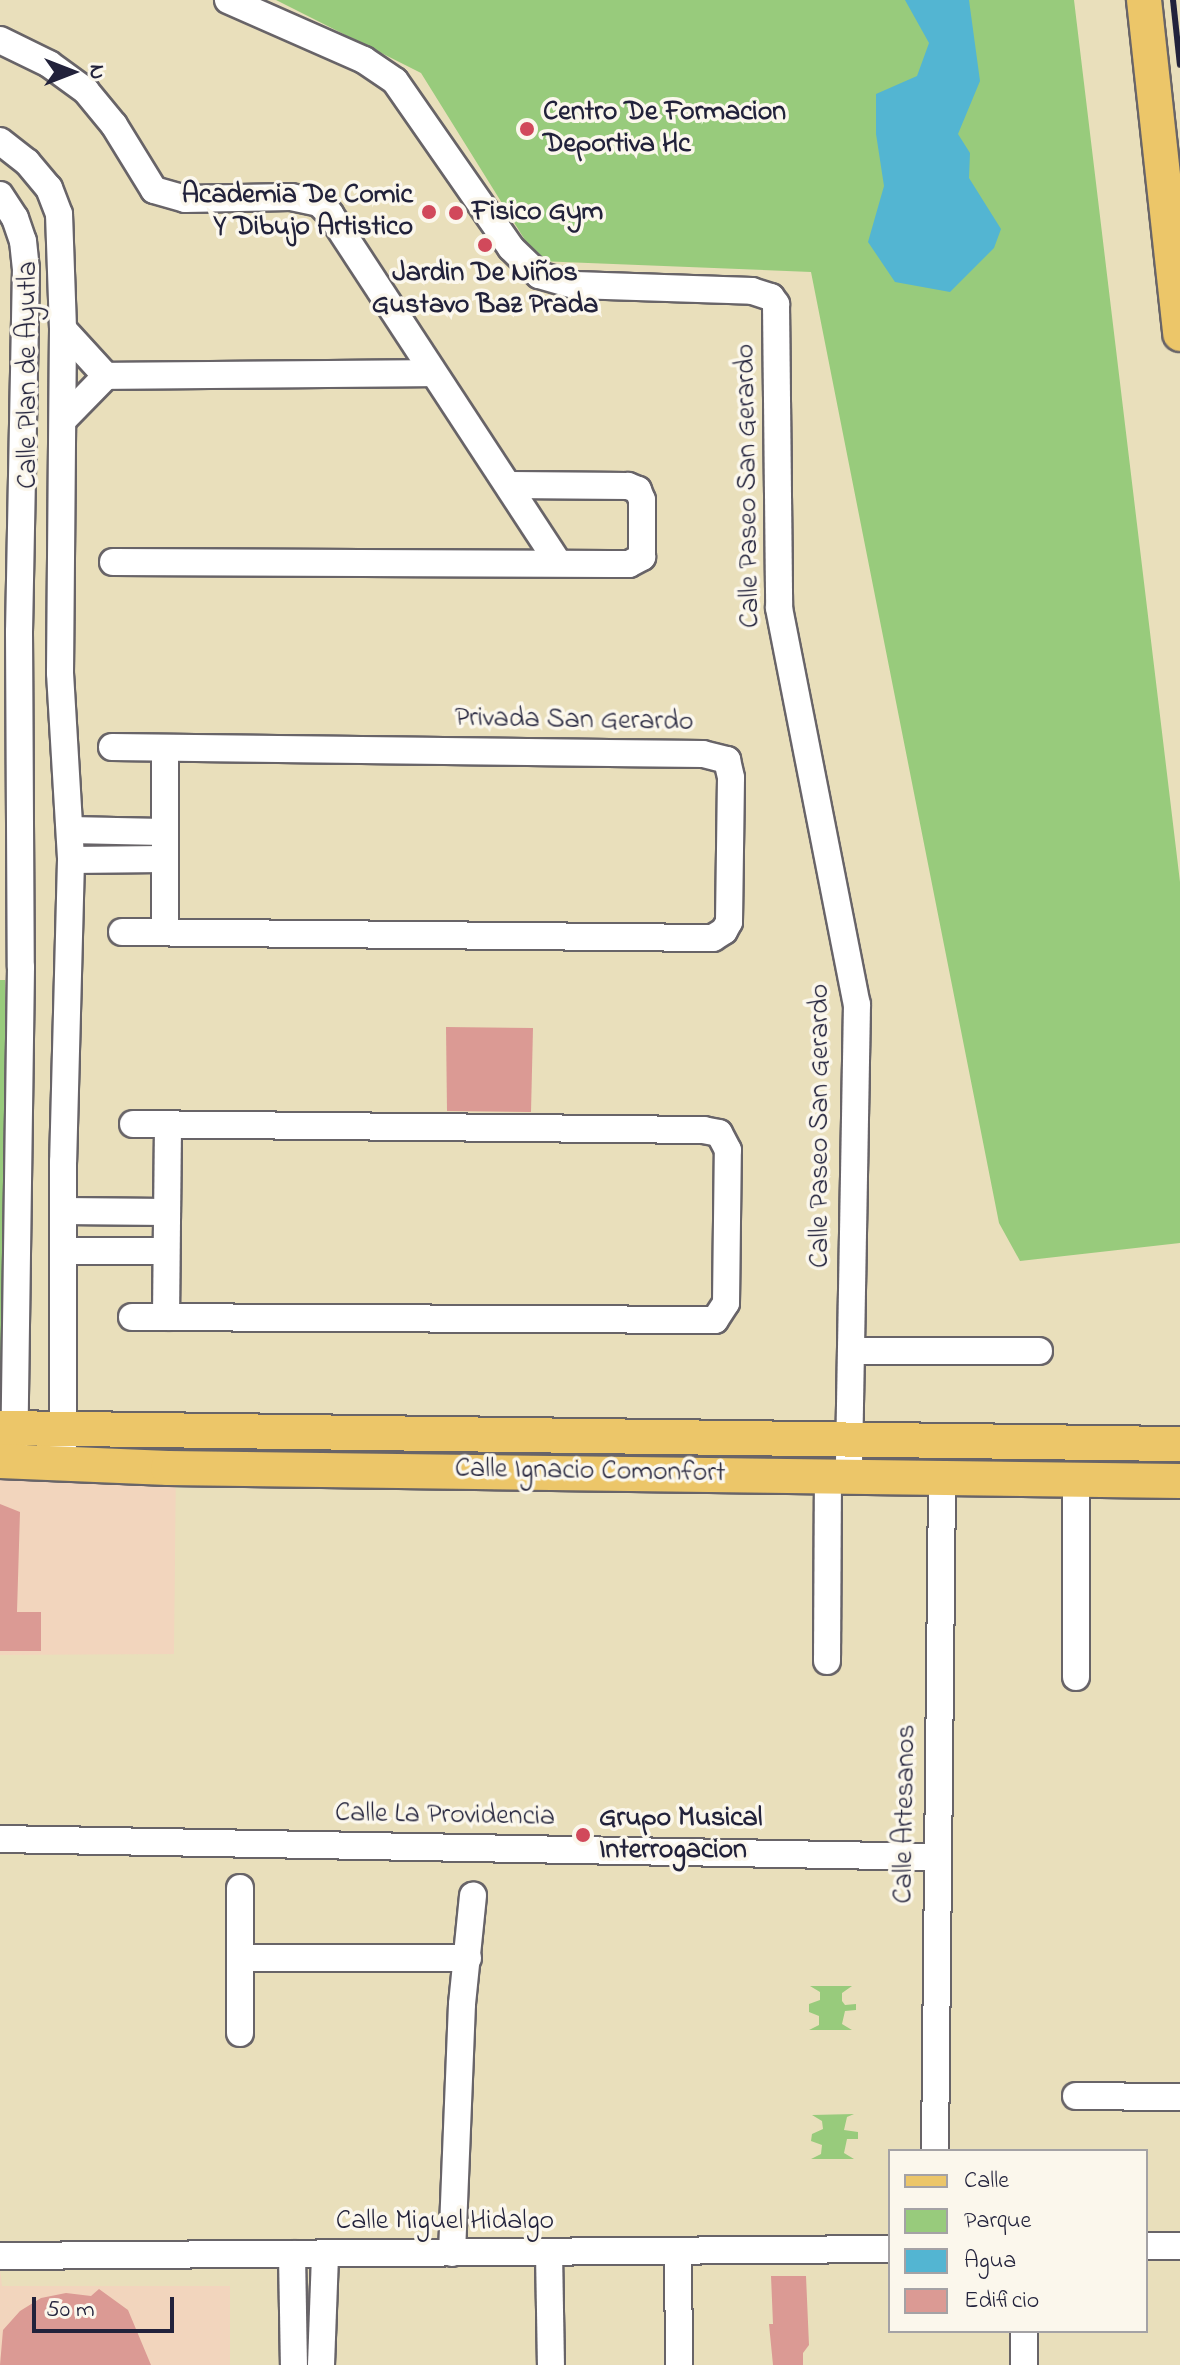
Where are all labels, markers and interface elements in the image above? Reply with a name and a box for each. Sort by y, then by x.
north arrow [32,32,112,112]
text: N [80,65,112,79]
place label: Centro De Formacion Deportiva Hc [543,96,786,162]
marker: Centro De Formacion Deportiva Hc [518,120,536,138]
place label: Academia De Comic Y Dibujo Artistico [182,179,413,245]
place label: Fisico Gym [472,196,603,230]
marker: Academia De Comic Y Dibujo Artistico [420,203,438,221]
marker: Fisico Gym [447,204,465,222]
marker: Jardin De Niños Gustavo Baz Prada [476,236,494,254]
place label: Jardin De Niños Gustavo Baz Prada [372,257,598,323]
street label: Calle Plan de Ayutla [12,261,46,489]
street label: Calle Paseo San Gerardo [730,344,768,628]
street label: Privada San Gerardo [454,702,694,740]
street label: Calle Paseo San Gerardo [804,984,838,1268]
street label: Calle Ignacio Comonfort [454,1453,726,1491]
street label: Calle Artesanos [888,1724,924,1904]
street label: Calle La Providencia [335,1797,555,1835]
place label: Grupo Musical Interrogacion [599,1802,762,1868]
marker: Grupo Musical Interrogacion [574,1826,592,1844]
legend [888,2149,1148,2333]
text: Calle [964,2164,1009,2199]
text: Parque [964,2204,1031,2239]
street label: Calle Miguel Hidalgo [336,2205,554,2239]
text: Agua [964,2244,1016,2279]
scale bar [36,2281,178,2331]
text: Edificio [964,2284,1039,2319]
text: 50 m [46,2293,95,2328]

